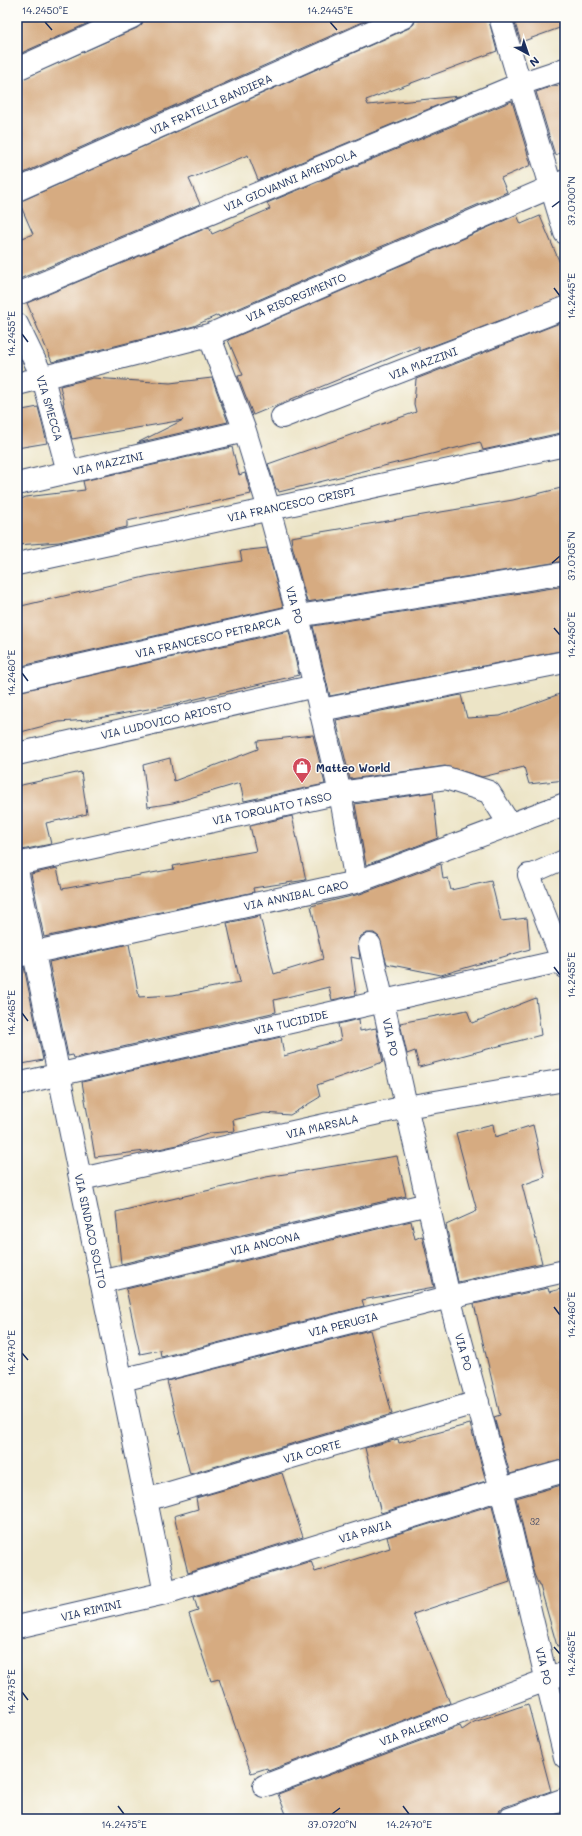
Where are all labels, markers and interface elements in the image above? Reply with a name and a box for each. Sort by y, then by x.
text: 14.2450°E [22,3,68,17]
text: 14.2445°E [307,3,353,17]
north arrow [508,34,548,74]
text: N [527,54,543,70]
street label: VIA FRATELLI BANDIERA [148,70,274,138]
street label: VIA GIOVANNI AMENDOLA [221,145,359,215]
text: 37.0700°N [564,176,578,226]
street label: VIA RISORGIMENTO [243,269,349,325]
text: 14.2445°E [564,273,578,319]
text: 14.2455°E [4,311,18,357]
street label: VIA MAZZINI [387,343,459,383]
street label: VIA SMECCA [33,373,67,443]
street label: VIA MAZZINI [71,448,145,478]
street label: VIA FRANCESCO CRISPI [226,483,356,525]
text: 37.0705°N [564,531,578,581]
street label: VIA PO [283,584,307,626]
text: 14.2450°E [564,612,578,658]
street label: VIA FRANCESCO PETRARCA [134,613,282,661]
text: 14.2460°E [4,649,18,696]
street label: VIA LUDOVICO ARIOSTO [99,698,233,742]
shop icon: Matteo World [291,756,313,784]
place label: Matteo World [316,760,390,775]
street label: VIA TORQUATO TASSO [211,788,333,828]
street label: VIA ANNIBAL CARO [242,877,350,913]
text: 14.2455°E [564,952,578,998]
text: 14.2465°E [4,990,18,1036]
street label: VIA TUCIDIDE [253,1006,329,1038]
street label: VIA PO [380,1017,402,1058]
street label: VIA MARSALA [284,1110,360,1142]
street label: VIA SINDACO SOLITO [71,1172,111,1290]
street label: VIA ANCONA [229,1228,301,1258]
text: 14.2460°E [564,1291,578,1338]
street label: VIA PERUGIA [307,1308,379,1340]
text: 14.2470°E [4,1330,18,1376]
street label: VIA PO [452,1331,476,1373]
street label: VIA CORTE [282,1436,342,1466]
street label: VIA PAVIA [337,1516,393,1546]
house number: 32 [530,1516,540,1527]
street label: VIA RIMINI [59,1596,123,1624]
text: 14.2465°E [564,1631,578,1677]
street label: VIA PO [532,1646,556,1687]
text: 14.2475°E [4,1669,18,1715]
street label: VIA PALERMO [377,1709,451,1749]
text: 14.2475°E [101,1817,147,1831]
text: 37.0720°N [307,1817,357,1831]
text: 14.2470°E [386,1817,432,1831]

